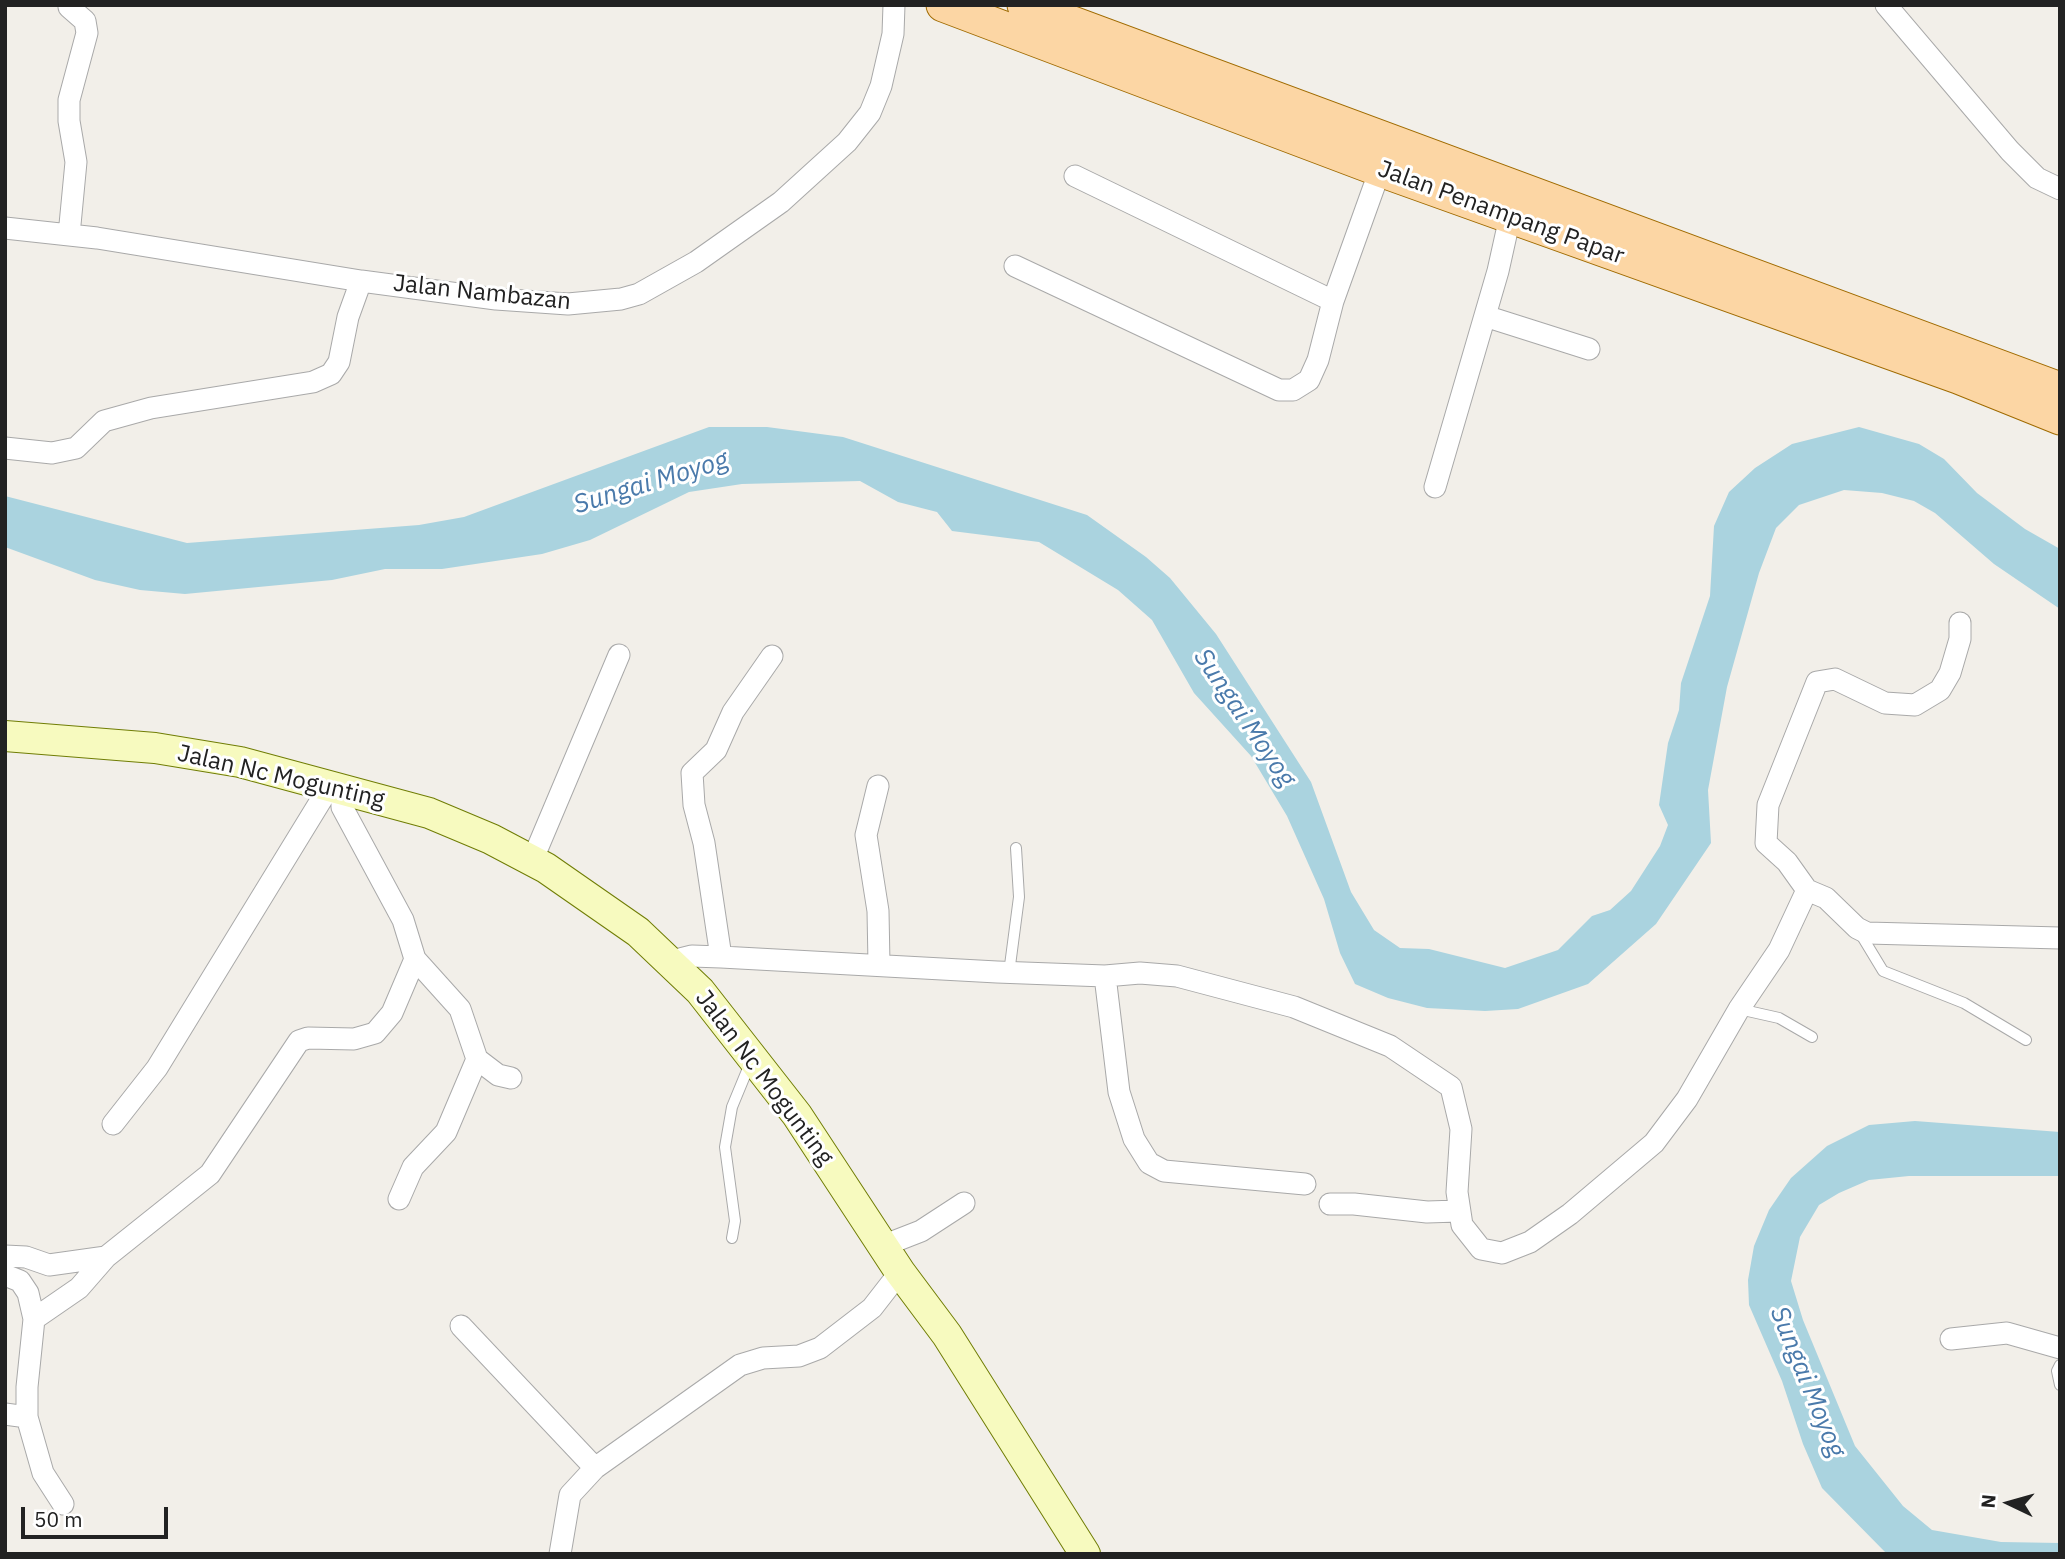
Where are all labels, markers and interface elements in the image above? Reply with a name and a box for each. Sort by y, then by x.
street label: Jalan Penampang Papar [1374,155,1628,271]
street label: Jalan Nambazan [392,269,572,317]
water label: Sungai Moyog [570,445,732,521]
water label: Sungai Moyog [1186,643,1302,793]
street label: Jalan Nc Mogunting [175,739,387,815]
street label: Jalan Nc Mogunting [689,985,839,1171]
water label: Sungai Moyog [1763,1302,1851,1462]
north arrow [1974,1468,2044,1538]
scale bar [24,1492,172,1536]
text: N [1976,1493,2001,1509]
text: 50 m [34,1505,83,1533]

